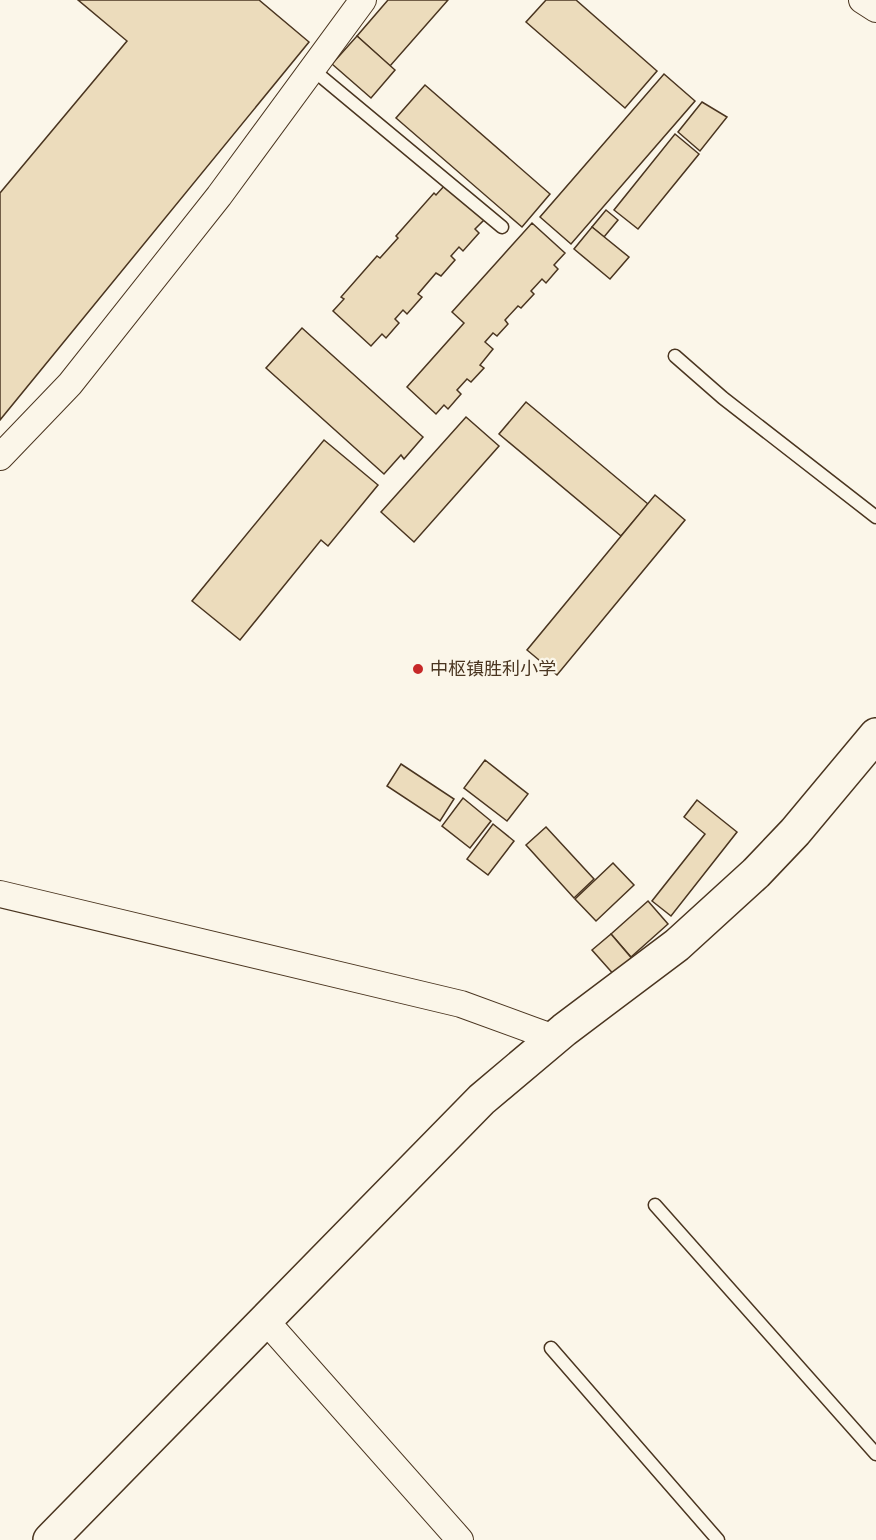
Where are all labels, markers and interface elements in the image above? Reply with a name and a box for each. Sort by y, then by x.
place label: 中枢镇胜利小学 [430,656,556,682]
marker: 中枢镇胜利小学 [411,662,425,676]

